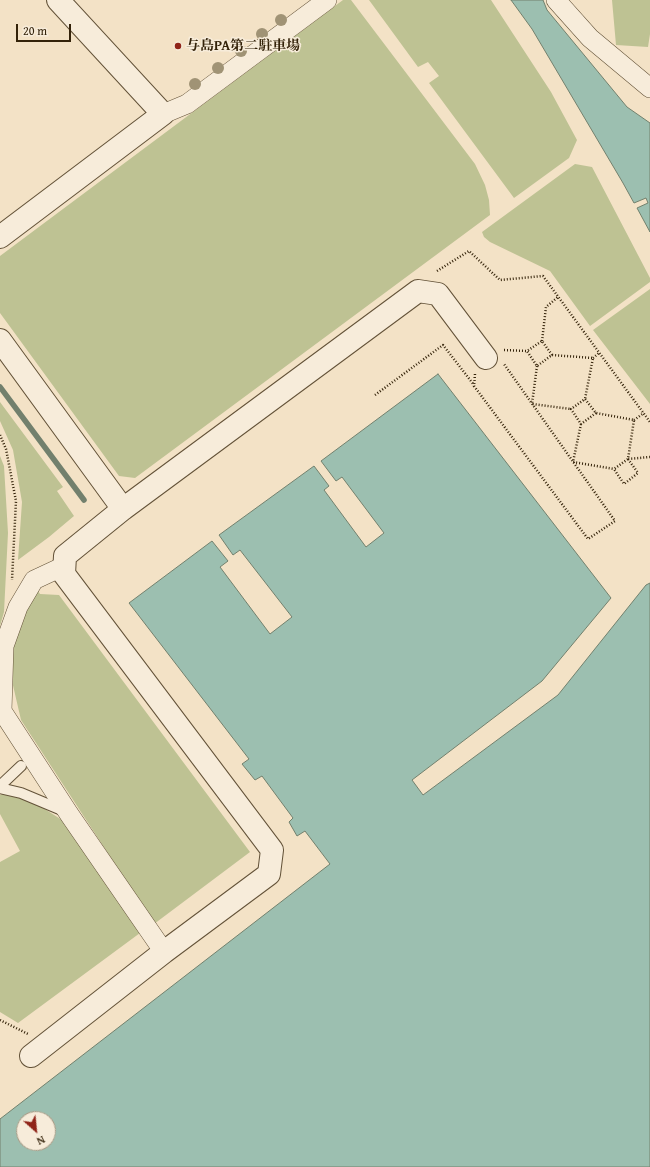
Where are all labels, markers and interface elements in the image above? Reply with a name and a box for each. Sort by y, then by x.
scale bar [18,16,73,42]
text: 20 m [23,22,47,39]
place label: 与島PA第二駐車場 [186,38,300,54]
marker: 与島PA第二駐車場 [173,41,183,51]
north arrow [16,1111,56,1151]
text: N [34,1132,48,1150]

